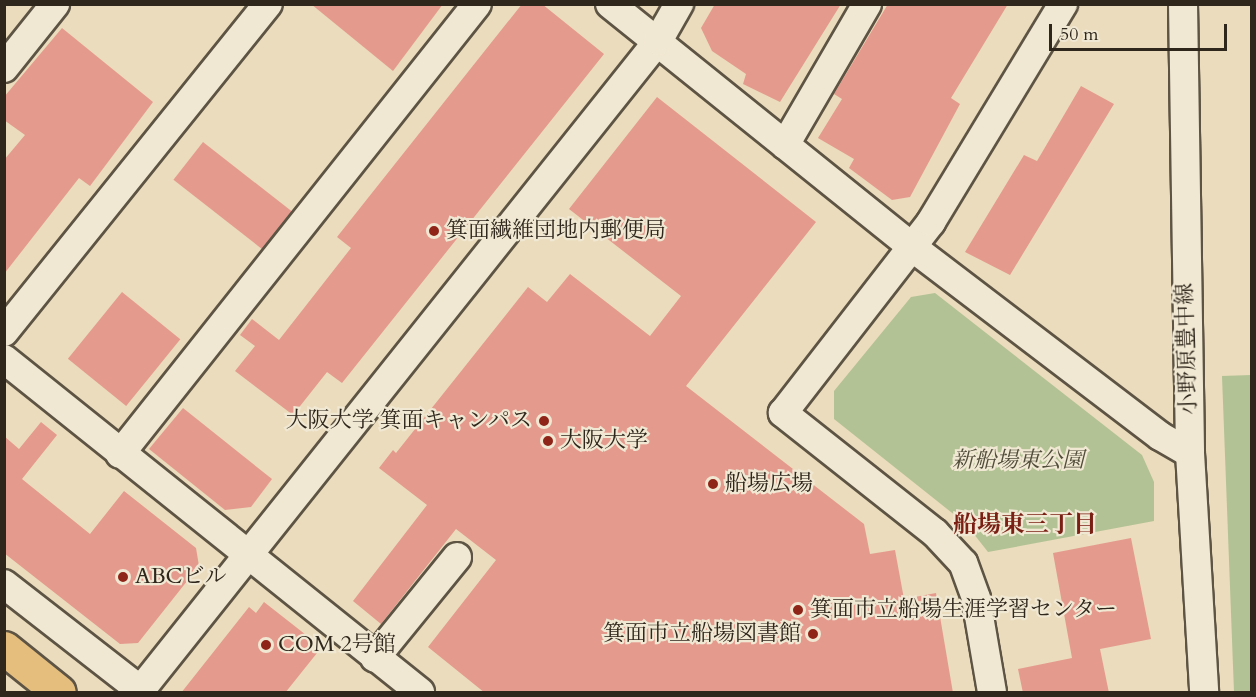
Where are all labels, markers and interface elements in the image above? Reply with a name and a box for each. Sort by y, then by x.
scale bar [1052,12,1230,50]
text: 50 m [1060,22,1099,47]
place label: 箕面繊維団地内郵便局 [446,218,666,244]
marker: 箕面繊維団地内郵便局 [427,224,441,238]
street label: 小野原豊中線 [1172,283,1202,415]
place label: 大阪大学 箕面キャンパス [284,408,532,434]
marker: 大阪大学 箕面キャンパス [537,414,551,428]
place label: 大阪大学 [560,428,648,454]
marker: 大阪大学 [541,434,555,448]
park label: 新船場東公園 [952,448,1084,474]
place label: 船場広場 [725,471,813,497]
marker: 船場広場 [706,477,720,491]
district label: 船場東三丁目 [953,511,1097,539]
place label: ABCビル [135,564,226,590]
marker: ABCビル [116,570,130,584]
place label: 箕面市立船場生涯学習センター [810,597,1118,623]
marker: 箕面市立船場生涯学習センター [791,603,805,617]
place label: 箕面市立船場図書館 [603,621,801,647]
marker: 箕面市立船場図書館 [806,627,820,641]
place label: COM 2号館 [278,632,396,658]
marker: COM 2号館 [259,638,273,652]

